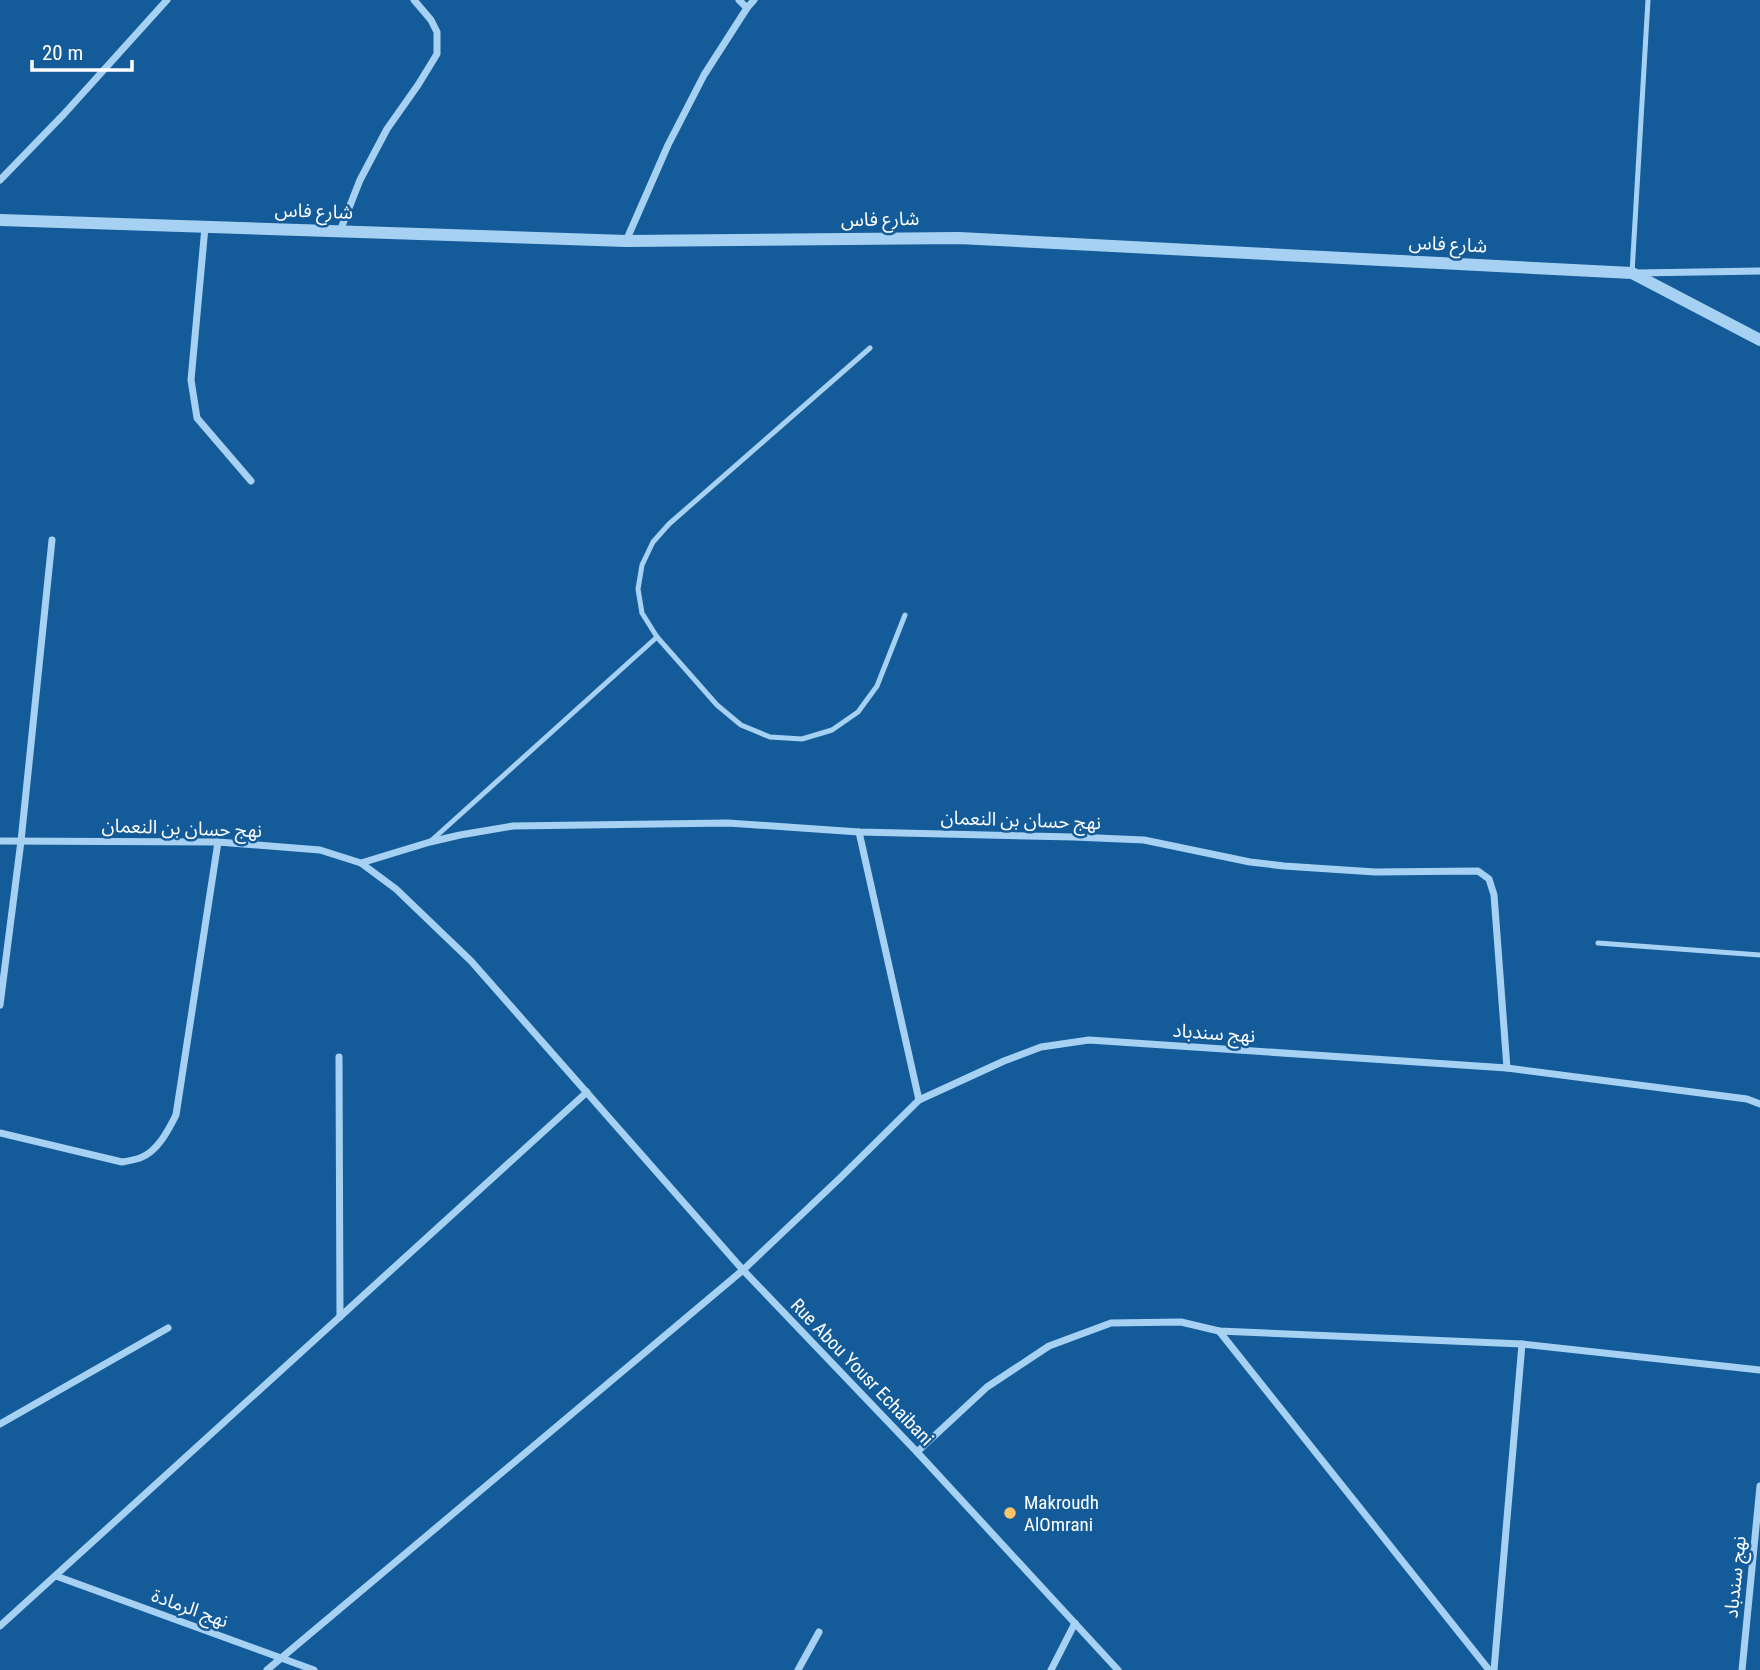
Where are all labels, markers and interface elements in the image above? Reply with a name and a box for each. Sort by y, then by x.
scale bar [32,28,131,72]
text: 20 m [42,41,83,65]
street label: شارع فاس [274,198,354,226]
street label: شارع فاس [841,207,919,233]
street label: شارع فاس [1408,230,1488,260]
street label: نهج حسان بن النعمان [940,806,1102,837]
street label: نهج حسان بن النعمان [101,814,263,845]
street label: نهج سندباد [1172,1019,1256,1050]
street label: Rue Abou Yousr Echaibani [786,1294,938,1450]
place label: Makroudh AlOmrani [1024,1491,1099,1536]
marker: Makroudh AlOmrani [1002,1505,1018,1521]
street label: نهج سندباد [1719,1535,1754,1620]
street label: نهج الرمادة [147,1584,231,1635]

